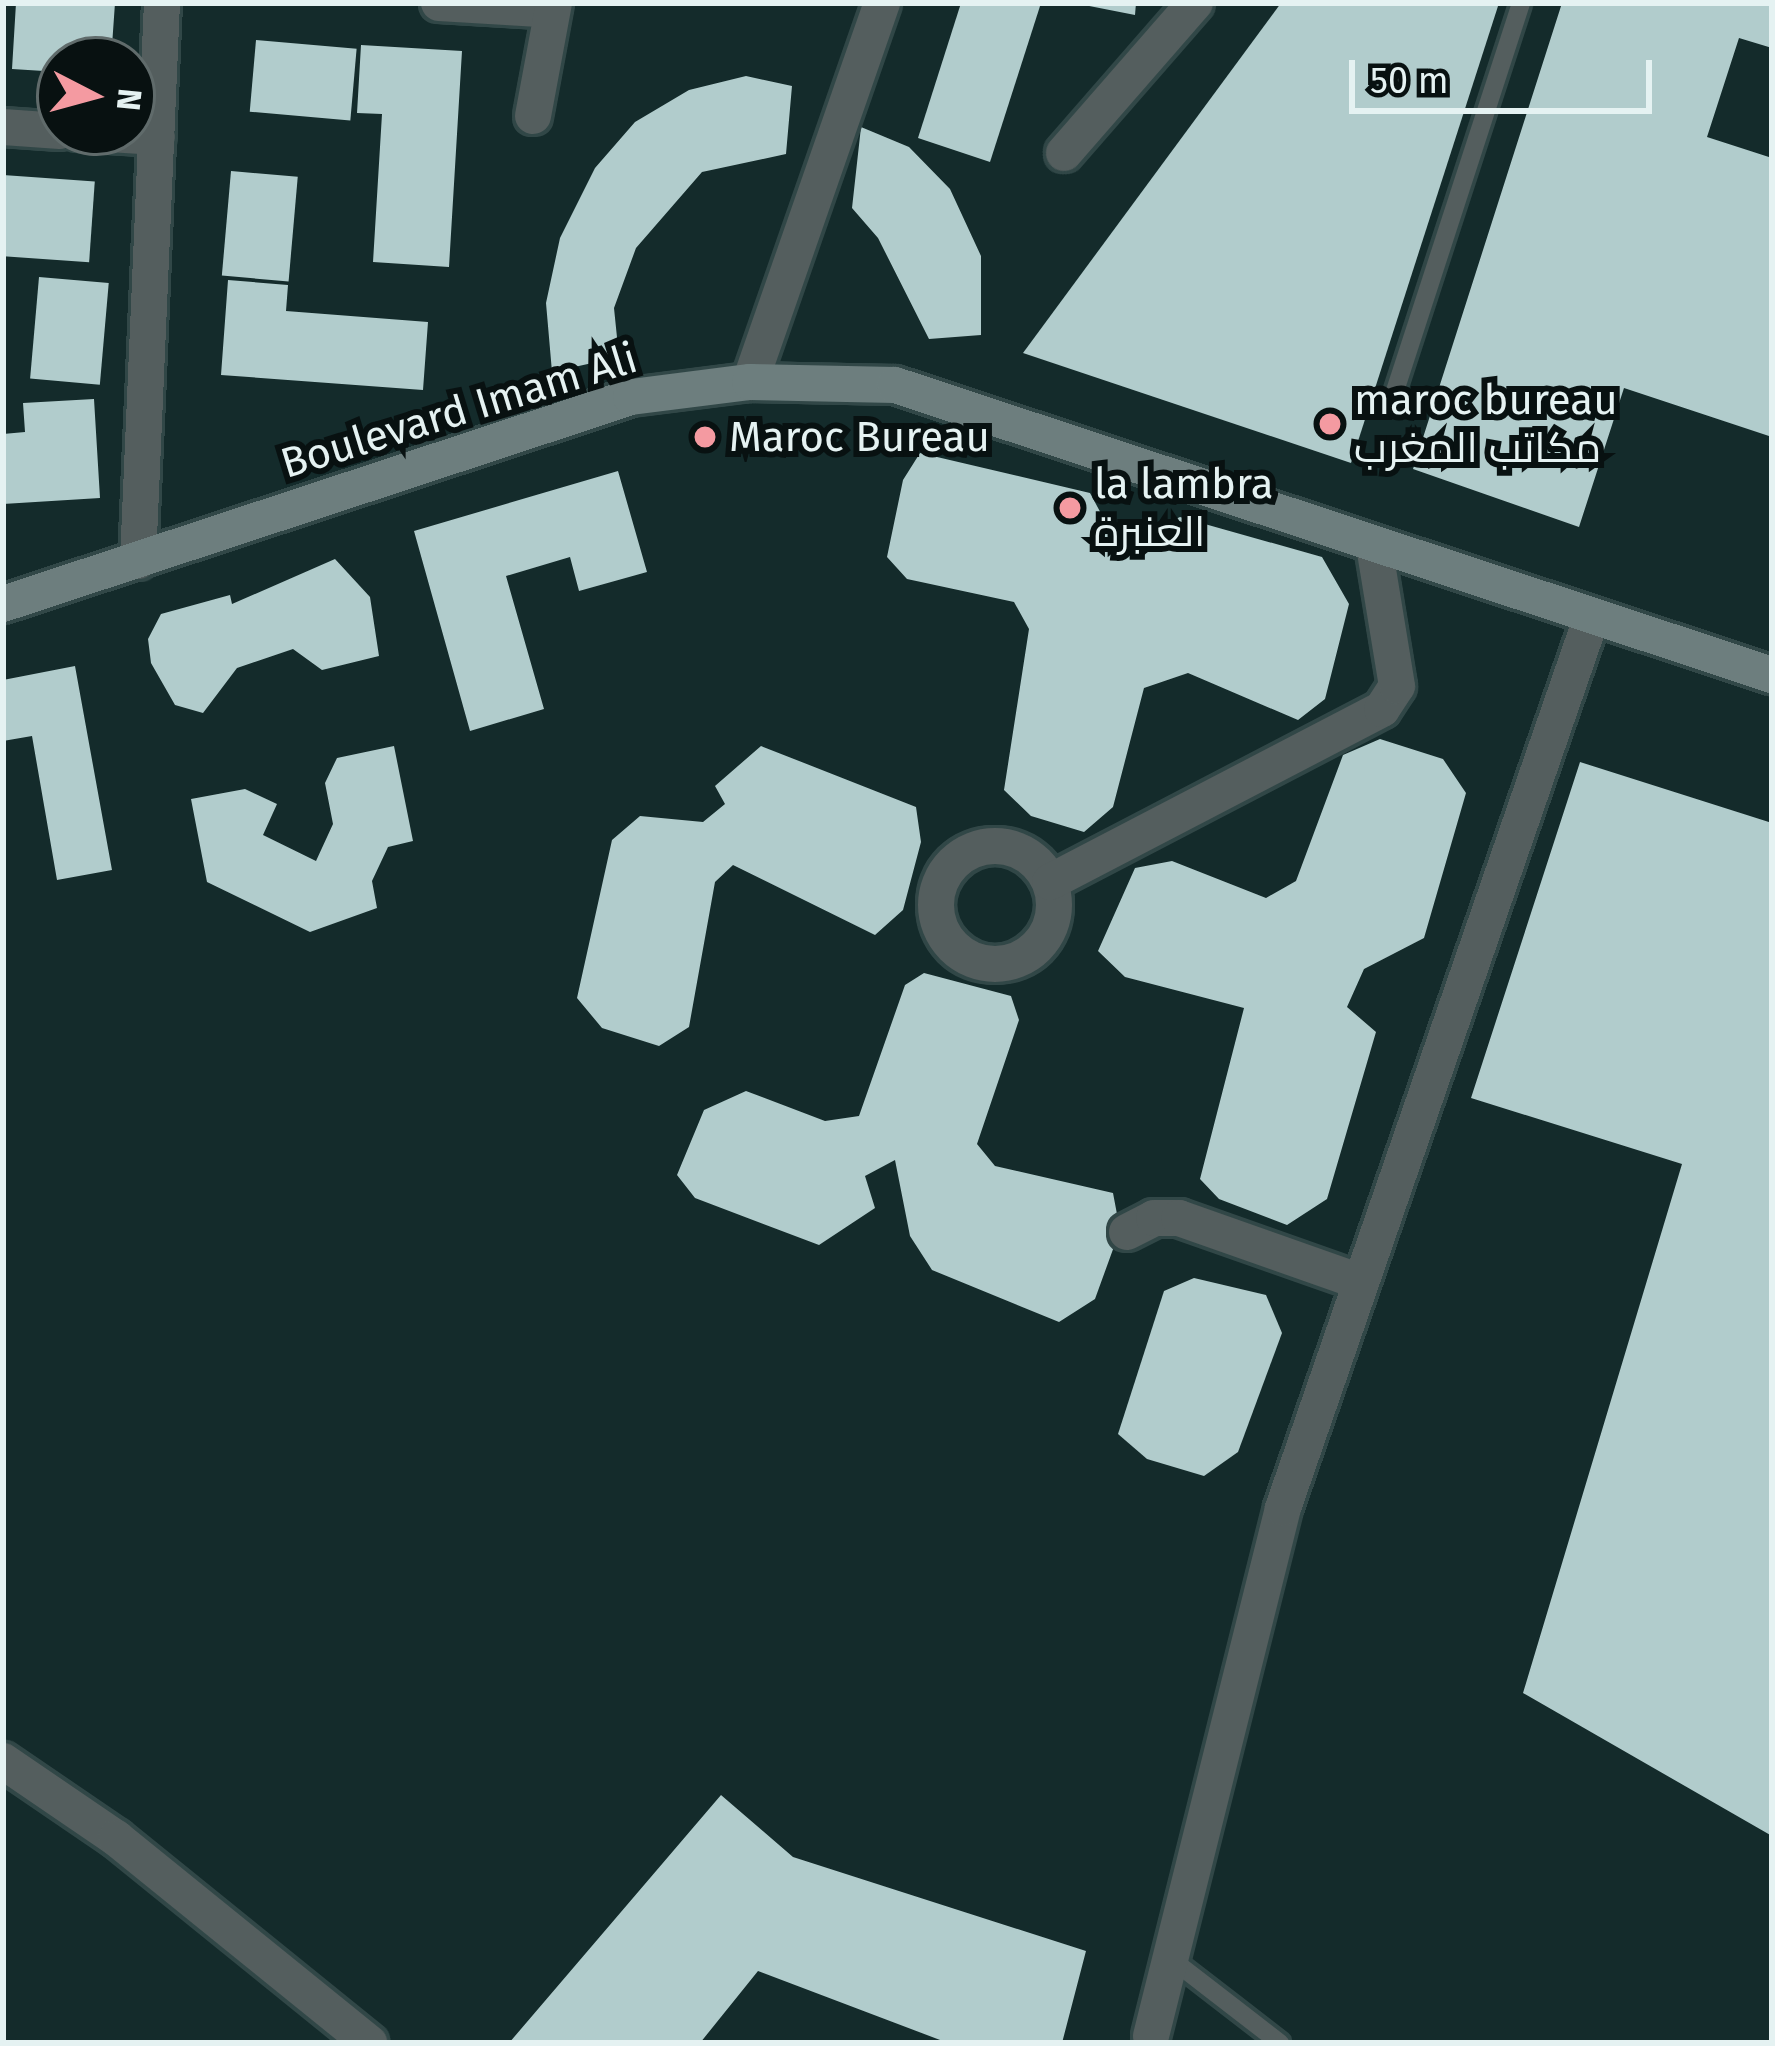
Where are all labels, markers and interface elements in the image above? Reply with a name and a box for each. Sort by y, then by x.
north arrow [36,36,156,156]
scale bar [1355,36,1658,110]
text: 50 m [1370,59,1449,103]
text: N [108,86,150,112]
street label: Boulevard Imam Ali [275,333,643,489]
place label: maroc bureau مكاتب المغرب [1354,375,1618,474]
marker: maroc bureau مكاتب المغرب [1317,411,1343,437]
place label: Maroc Bureau [729,412,990,462]
marker: Maroc Bureau [692,424,718,450]
place label: la lambra العنبرة [1094,459,1274,558]
marker: la lambra العنبرة [1057,495,1083,521]

